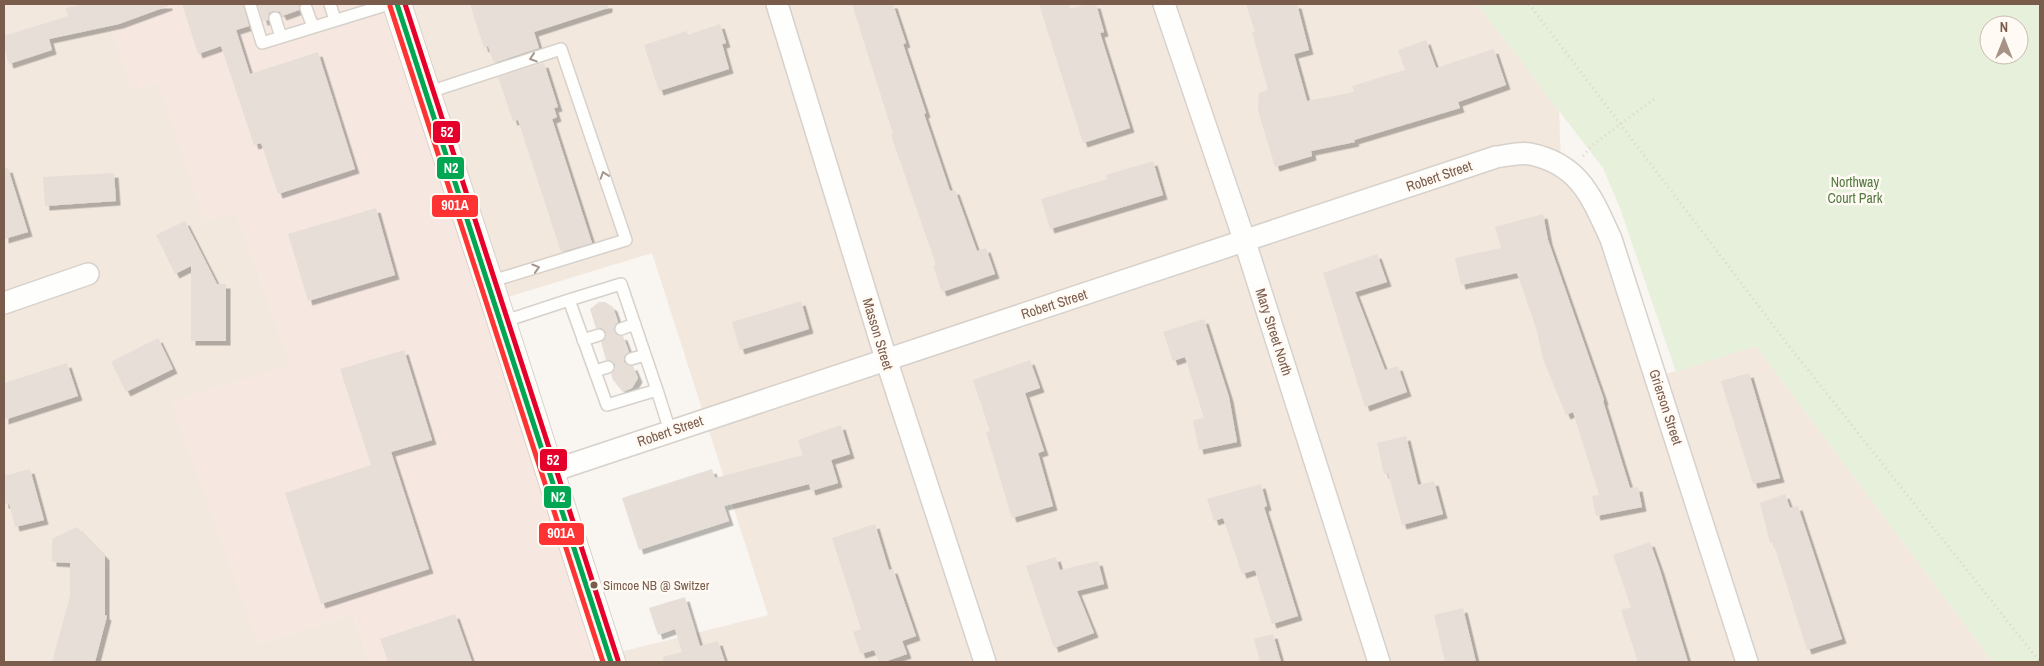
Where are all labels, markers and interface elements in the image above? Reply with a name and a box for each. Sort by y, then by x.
north arrow [1979,15,2029,65]
text: N [2000,18,2008,36]
one-way arrow [529,53,538,63]
line badge: 52 [432,120,461,144]
text: 52 [441,123,453,141]
line badge: N2 [436,156,465,180]
street label: Robert Street [1404,156,1474,196]
text: N2 [444,159,458,177]
one-way arrow [600,171,610,180]
park label: Northway Court Park [1828,173,1883,207]
line badge: 901A [431,194,479,218]
text: 901A [441,196,469,214]
one-way arrow [531,263,540,273]
street label: Robert Street [1019,285,1089,323]
street label: Mary Street North [1251,286,1297,378]
street label: Masson Street [859,296,897,372]
street label: Grierson Street [1645,367,1687,447]
street label: Robert Street [635,411,705,451]
line badge: 52 [539,448,568,472]
text: 52 [547,451,559,469]
line badge: N2 [543,485,572,509]
text: N2 [551,488,565,506]
line badge: 901A [538,522,585,546]
text: 901A [547,524,575,542]
place label: Simcoe NB @ Switzer [603,577,710,594]
marker: Simcoe NB @ Switzer [589,580,599,590]

